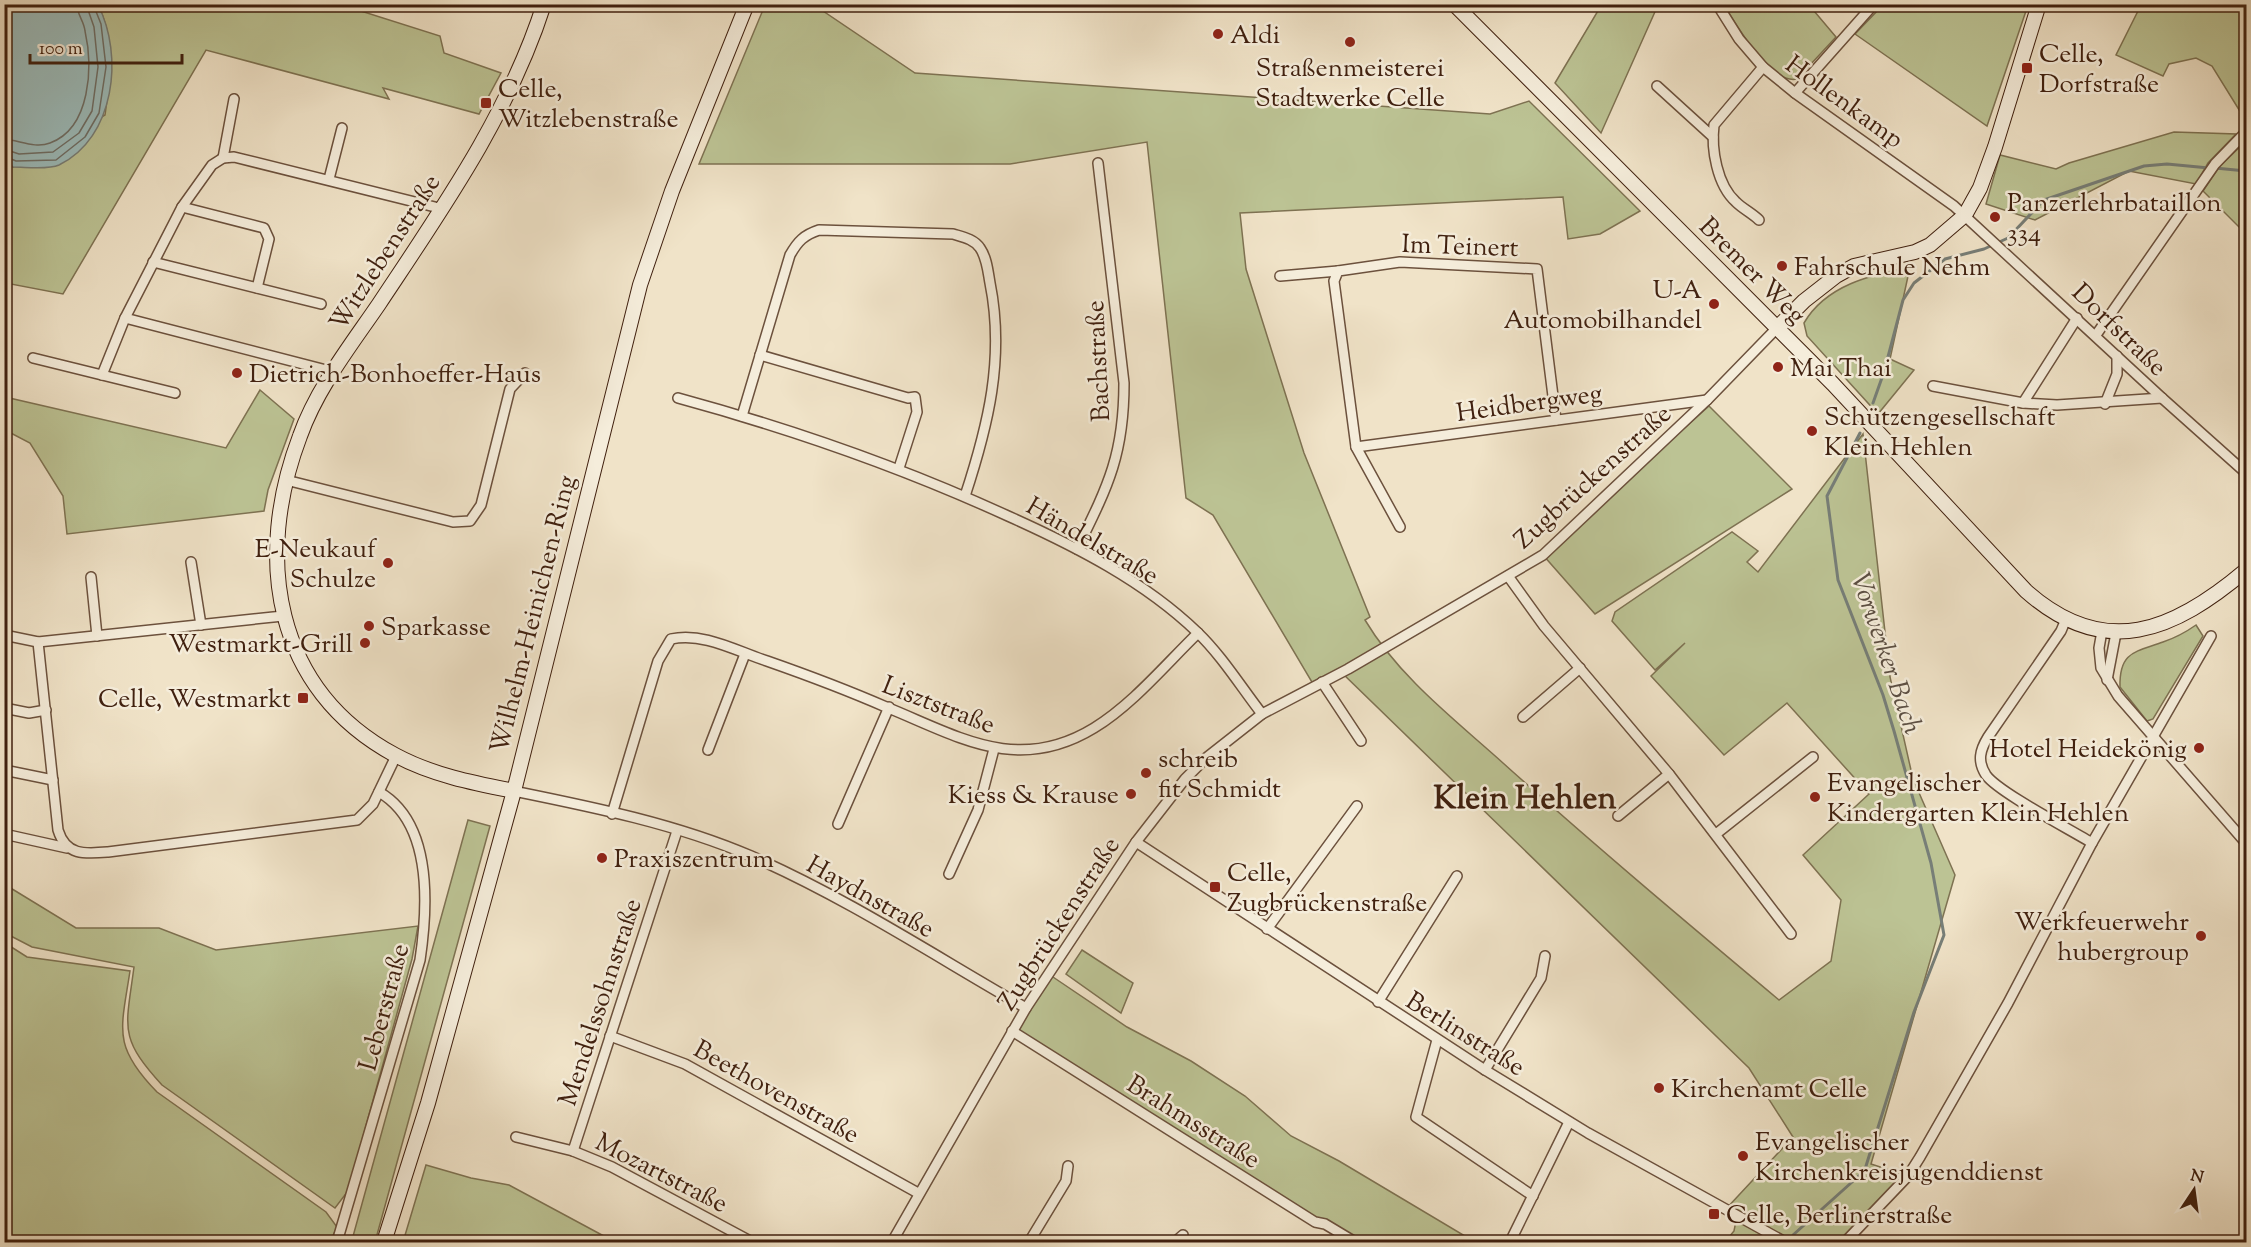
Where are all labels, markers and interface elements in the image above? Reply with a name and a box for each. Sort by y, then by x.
place label: Aldi [1230,18,1280,55]
scale bar [30,27,182,65]
marker: Aldi [1211,27,1225,41]
marker: Straßenmeisterei Stadtwerke Celle [1343,35,1357,49]
text: 100 m [39,37,83,63]
place label: Celle, Dorfstraße [2039,37,2159,104]
street label: Hollenkamp [1777,47,1910,159]
place label: Straßenmeisterei Stadtwerke Celle [1255,51,1445,118]
marker: Celle, Dorfstraße [2020,61,2034,75]
place label: Celle, Witzlebenstraße [498,72,679,139]
marker: Celle, Witzlebenstraße [479,96,493,110]
street label: Witzlebenstraße [321,168,451,339]
place label: Panzerlehrbataillon 334 [2007,186,2222,253]
street label: Bremer Weg [1689,210,1813,334]
marker: Panzerlehrbataillon 334 [1988,210,2002,224]
street label: Im Teinert [1401,227,1519,268]
place label: Fahrschule Nehm [1794,250,1990,287]
marker: Fahrschule Nehm [1775,259,1789,273]
place label: U-A Automobilhandel [1504,273,1702,340]
street label: Dorfstraße [2062,276,2174,386]
marker: U-A Automobilhandel [1707,297,1721,311]
street label: Bachstraße [1078,299,1121,423]
place label: Mai Thai [1790,351,1892,388]
place label: Dietrich-Bonhoeffer-Haus [249,357,541,394]
marker: Mai Thai [1771,360,1785,374]
marker: Dietrich-Bonhoeffer-Haus [230,366,244,380]
street label: Heidbergweg [1454,376,1605,433]
street label: Zugbrückenstraße [1507,397,1681,559]
place label: Schützengesellschaft Klein Hehlen [1824,400,2055,467]
marker: Schützengesellschaft Klein Hehlen [1805,424,1819,438]
street label: Wilhelm-Heinichen-Ring [482,472,587,758]
street label: Händelstraße [1018,489,1165,595]
place label: E-Neukauf Schulze [255,532,377,599]
marker: E-Neukauf Schulze [381,556,395,570]
water label: Vorwerker Bach [1839,568,1931,740]
place label: Sparkasse [381,610,491,647]
marker: Sparkasse [362,619,376,633]
place label: Westmarkt-Grill [168,627,353,664]
marker: Westmarkt-Grill [358,636,372,650]
street label: Lisztstraße [876,668,1000,745]
place label: Celle, Westmarkt [98,682,291,719]
marker: Celle, Westmarkt [296,691,310,705]
place label: Hotel Heidekönig [1989,732,2187,769]
marker: Hotel Heidekönig [2192,741,2206,755]
place label: schreib fit Schmidt [1158,742,1281,809]
marker: schreib fit Schmidt [1139,766,1153,780]
place label: Evangelischer Kindergarten Klein Hehlen [1827,766,2129,833]
district label: Klein Hehlen [1434,777,1616,823]
place label: Kiess & Krause [948,778,1119,815]
marker: Kiess & Krause [1124,787,1138,801]
marker: Evangelischer Kindergarten Klein Hehlen [1808,790,1822,804]
street label: Zugbrückenstraße [990,830,1130,1018]
place label: Praxiszentrum [614,842,774,879]
street label: Haydnstraße [799,848,941,949]
marker: Praxiszentrum [595,851,609,865]
place label: Celle, Zugbrückenstraße [1227,856,1427,923]
marker: Celle, Zugbrückenstraße [1208,880,1222,894]
street label: Mendelssohnstraße [550,894,652,1111]
place label: Werkfeuerwehr hubergroup [2014,905,2189,972]
marker: Werkfeuerwehr hubergroup [2194,929,2208,943]
street label: Leberstraße [351,940,420,1075]
street label: Berlinstraße [1398,984,1532,1087]
street label: Beethovenstraße [686,1032,866,1154]
street label: Brahmsstraße [1119,1067,1267,1179]
place label: Kirchenamt Celle [1671,1072,1867,1109]
marker: Kirchenamt Celle [1652,1081,1666,1095]
street label: Mozartstraße [588,1125,734,1224]
place label: Evangelischer Kirchenkreisjugenddienst [1755,1125,2043,1192]
marker: Evangelischer Kirchenkreisjugenddienst [1736,1149,1750,1163]
north arrow [2164,1160,2224,1220]
text: N [2188,1165,2206,1191]
place label: Celle, Berlinerstraße [1726,1198,1952,1235]
marker: Celle, Berlinerstraße [1707,1207,1721,1221]

